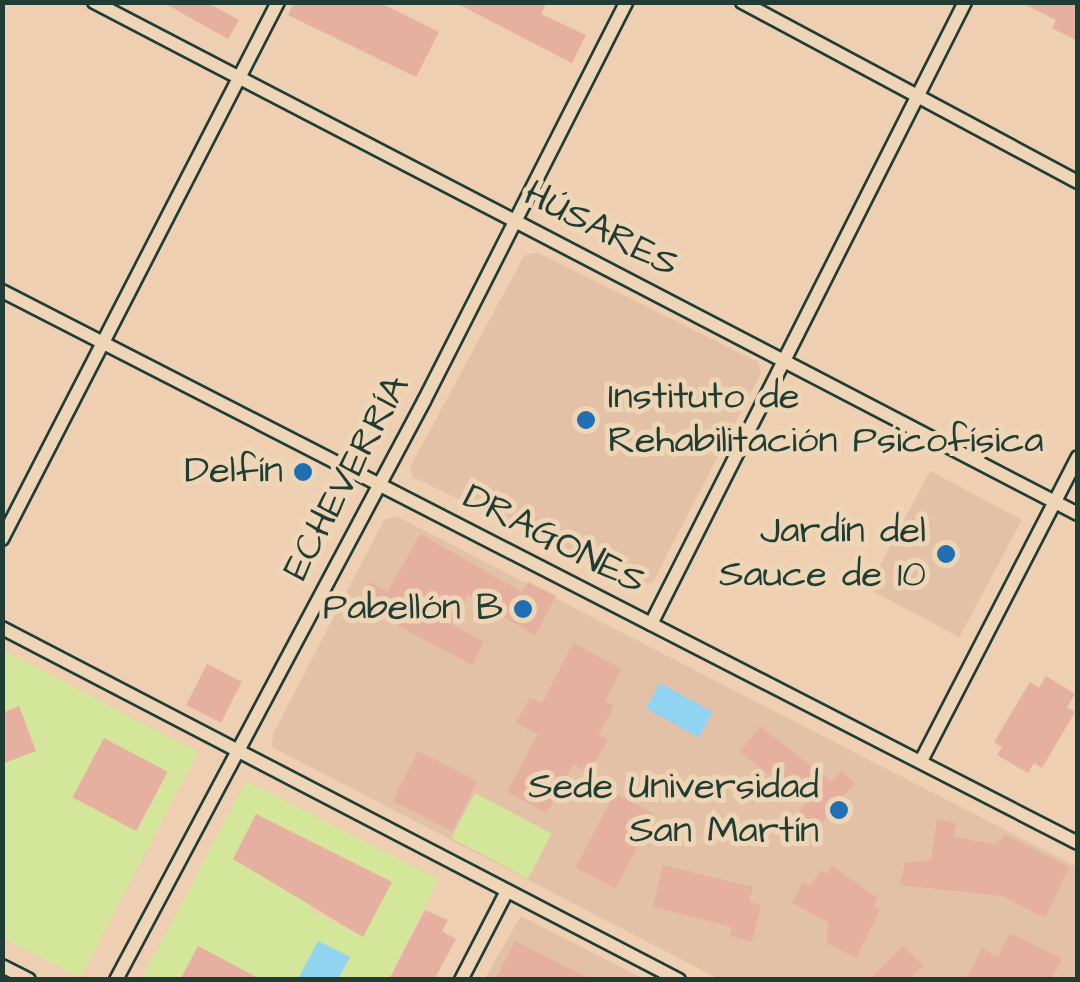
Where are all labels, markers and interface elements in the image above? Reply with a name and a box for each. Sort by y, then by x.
street label: HÚSARES [516,172,686,288]
street label: ECHEVERRÍA [274,368,420,588]
place label: Instituto de Rehabilitación Psicofísica [608,375,1044,464]
marker: Instituto de Rehabilitación Psicofísica [573,407,599,433]
place label: Delfín [185,449,283,495]
marker: Delfín [292,461,314,483]
street label: DRAGONES [455,475,653,605]
place label: Jardín del Sauce de 10 [719,509,926,598]
marker: Jardín del Sauce de 10 [935,543,957,565]
place label: Pabellón B [323,586,503,632]
marker: Pabellón B [512,598,534,620]
place label: Sede Universidad San Martín [528,765,819,854]
marker: Sede Universidad San Martín [828,799,850,821]

